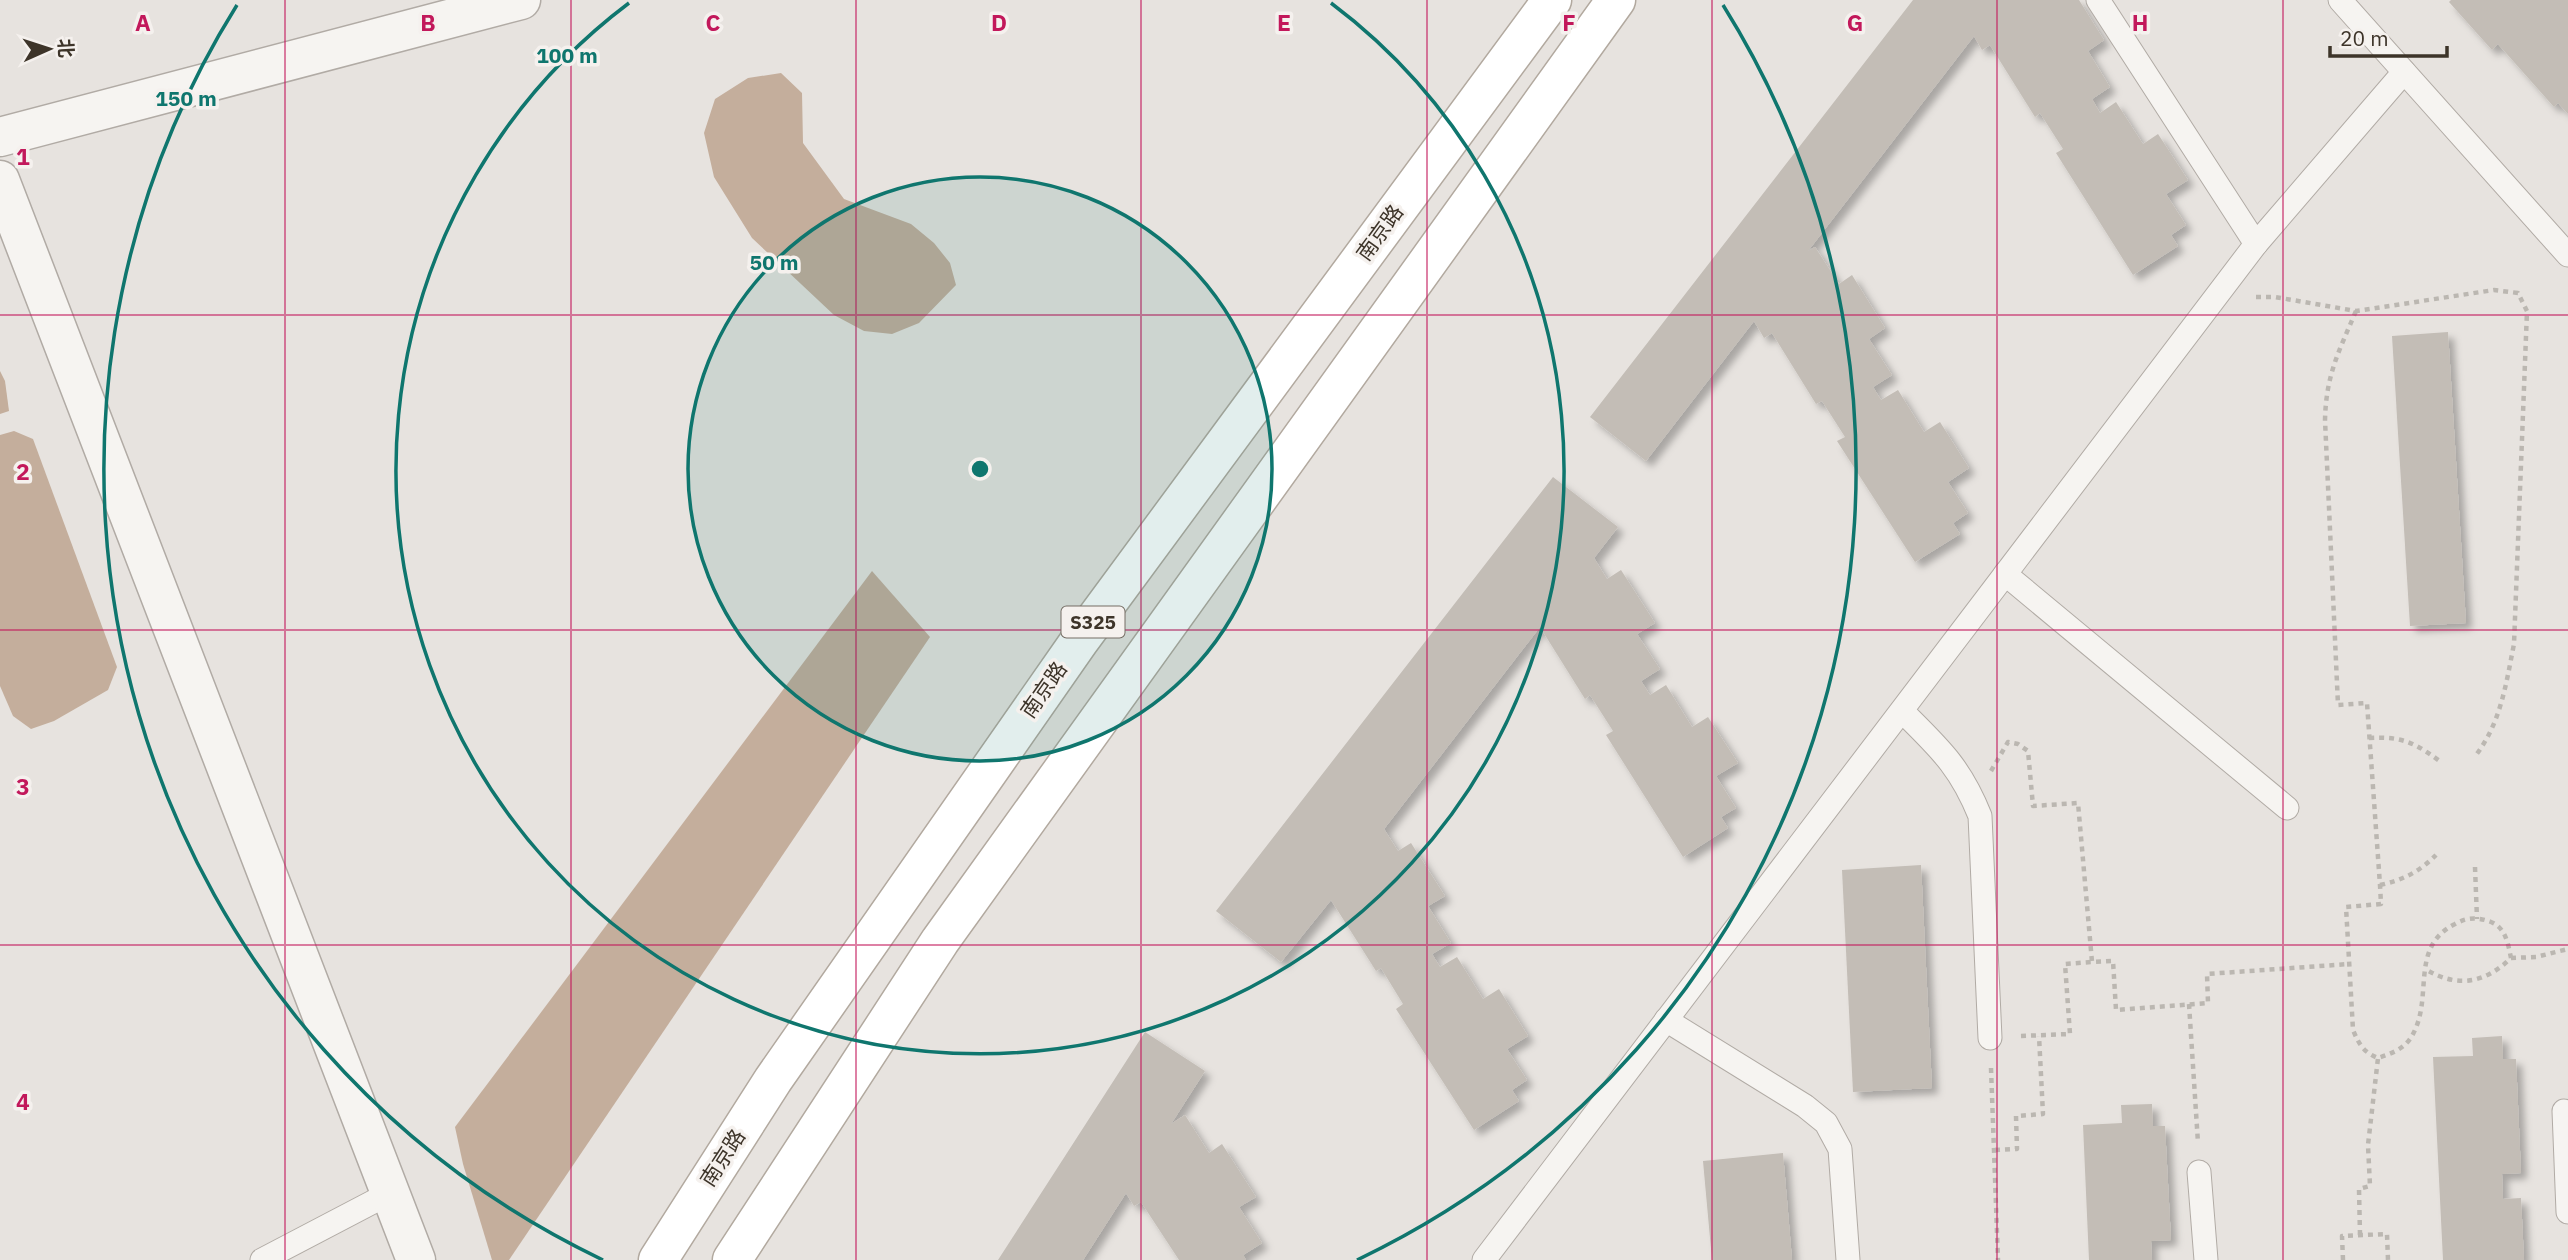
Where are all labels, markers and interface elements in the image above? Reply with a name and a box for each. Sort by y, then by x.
text: A [135,7,151,37]
text: B [420,7,436,37]
text: C [706,7,721,37]
text: D [991,7,1007,37]
text: E [1277,7,1291,37]
text: F [1562,7,1576,37]
text: G [1847,7,1863,37]
text: H [2132,7,2148,37]
north arrow [14,14,84,84]
scale bar [2330,14,2447,58]
text: 20 m [2340,24,2389,52]
text: 北 [53,38,78,58]
text: 100 m [536,41,598,69]
text: 150 m [155,84,217,112]
text: 1 [16,141,30,171]
street label: 南京路 [1349,199,1409,266]
text: 50 m [750,248,798,276]
text: 2 [16,456,30,486]
centre of rings [968,457,992,481]
road number: S325 [1062,607,1124,638]
street label: 南京路 [1014,656,1073,723]
text: 3 [16,771,30,801]
text: 4 [16,1086,30,1116]
street label: 南京路 [693,1123,751,1191]

